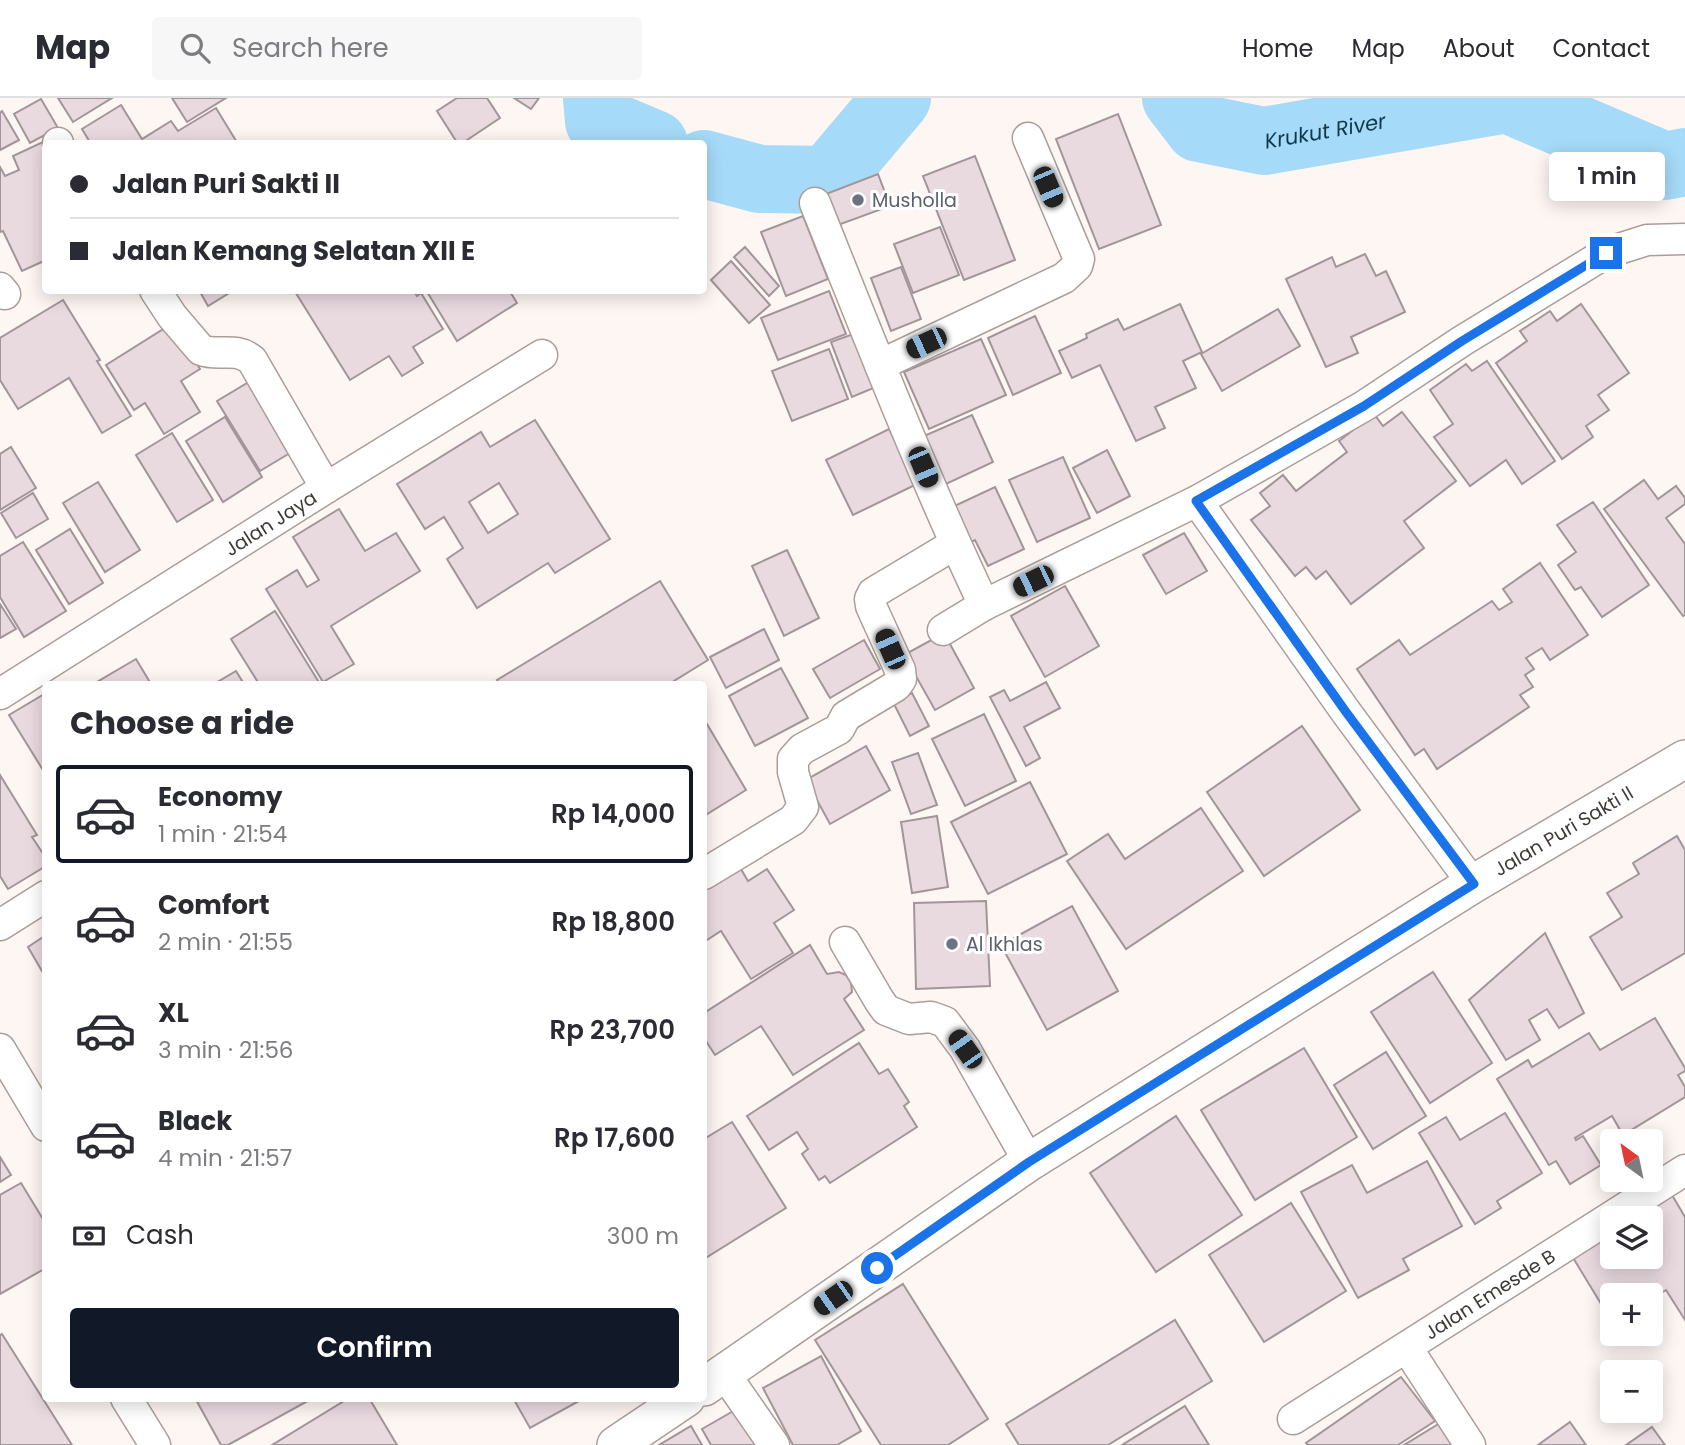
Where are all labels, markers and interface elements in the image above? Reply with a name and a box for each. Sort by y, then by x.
search box [152,17,642,80]
text: Map [35,24,110,71]
icon: search [176,29,214,67]
text: Search here [232,30,389,66]
text: Home [1242,32,1314,65]
text: Map [1352,32,1405,65]
text: About [1443,32,1514,65]
text: Contact [1552,32,1650,65]
water label: Krukut River [1262,106,1389,155]
callout: 1 min [1548,152,1664,200]
text: 1 min [1577,160,1637,192]
car [1031,164,1066,210]
text: Jalan Puri Sakti II [112,166,340,202]
place label: Musholla [872,187,957,214]
marker: Musholla [850,192,866,208]
text: Jalan Kemang Selatan XII E [112,233,475,269]
route end [1590,237,1622,269]
car [903,325,950,361]
car [906,444,941,490]
street label: Jalan Jaya [219,484,322,562]
car [1010,562,1057,600]
car [872,626,909,672]
text: Choose a ride [70,700,294,745]
text: Economy [158,779,282,815]
street label: Jalan Puri Sakti II [1489,779,1638,882]
icon: car [74,783,137,846]
text: Rp 14,000 [551,796,675,832]
text: 1 min · 21:54 [158,818,287,850]
text: Comfort [158,887,270,923]
icon: car [74,891,137,954]
text: Rp 18,800 [551,904,675,940]
text: 2 min · 21:55 [158,926,293,958]
place label: Al Ikhlas [966,931,1043,958]
marker: Al Ikhlas [944,936,960,952]
text: XL [158,995,189,1031]
icon: car [74,999,137,1062]
text: Rp 23,700 [550,1012,675,1048]
car [945,1026,986,1072]
text: 3 min · 21:56 [158,1034,293,1066]
text: Black [158,1103,232,1139]
icon: car [74,1107,137,1170]
text: Rp 17,600 [554,1120,675,1156]
north arrow [1600,1129,1662,1192]
map controls [1600,1129,1663,1423]
text: 4 min · 21:57 [158,1142,292,1174]
button: layers [1600,1206,1663,1269]
icon: cash [70,1217,108,1255]
text: Cash [126,1217,194,1253]
text: 300 m [607,1220,679,1252]
street label: Jalan Emesde B [1419,1242,1560,1346]
route start [861,1252,893,1284]
car [810,1277,857,1319]
button: + [1600,1283,1663,1346]
button: Confirm [70,1308,679,1388]
button: − [1600,1360,1663,1423]

